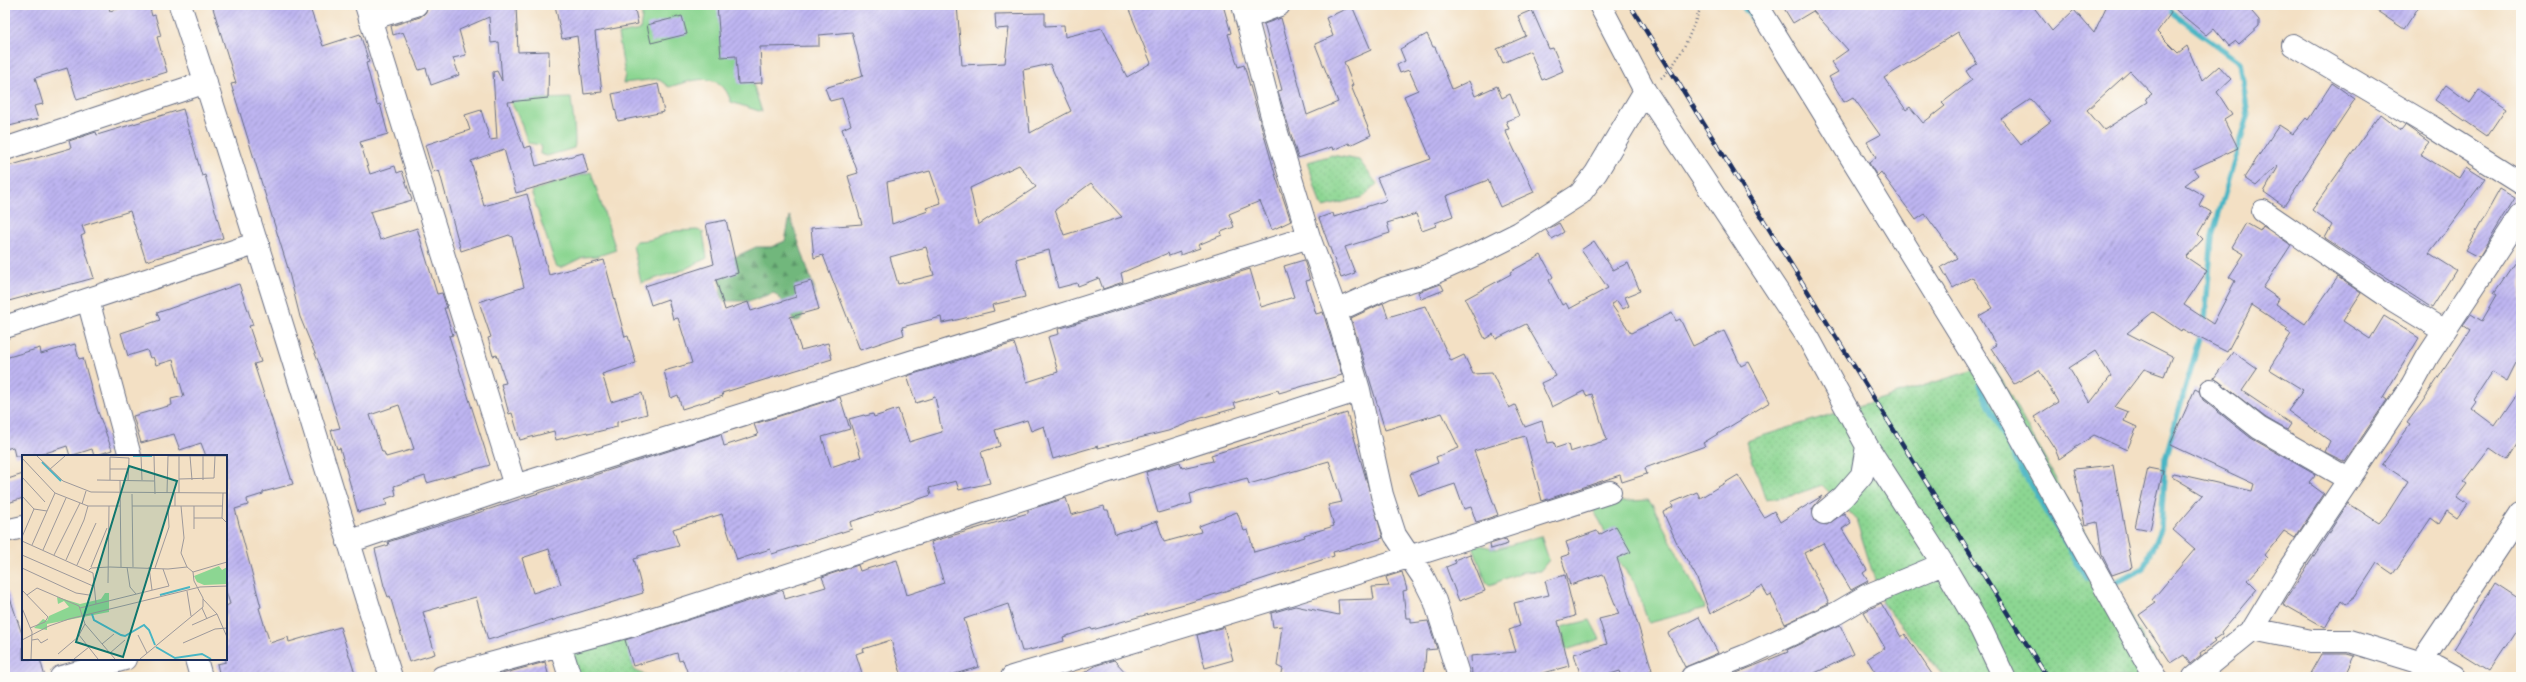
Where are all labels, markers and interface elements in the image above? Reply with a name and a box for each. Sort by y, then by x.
inset map [22,455,227,660]

